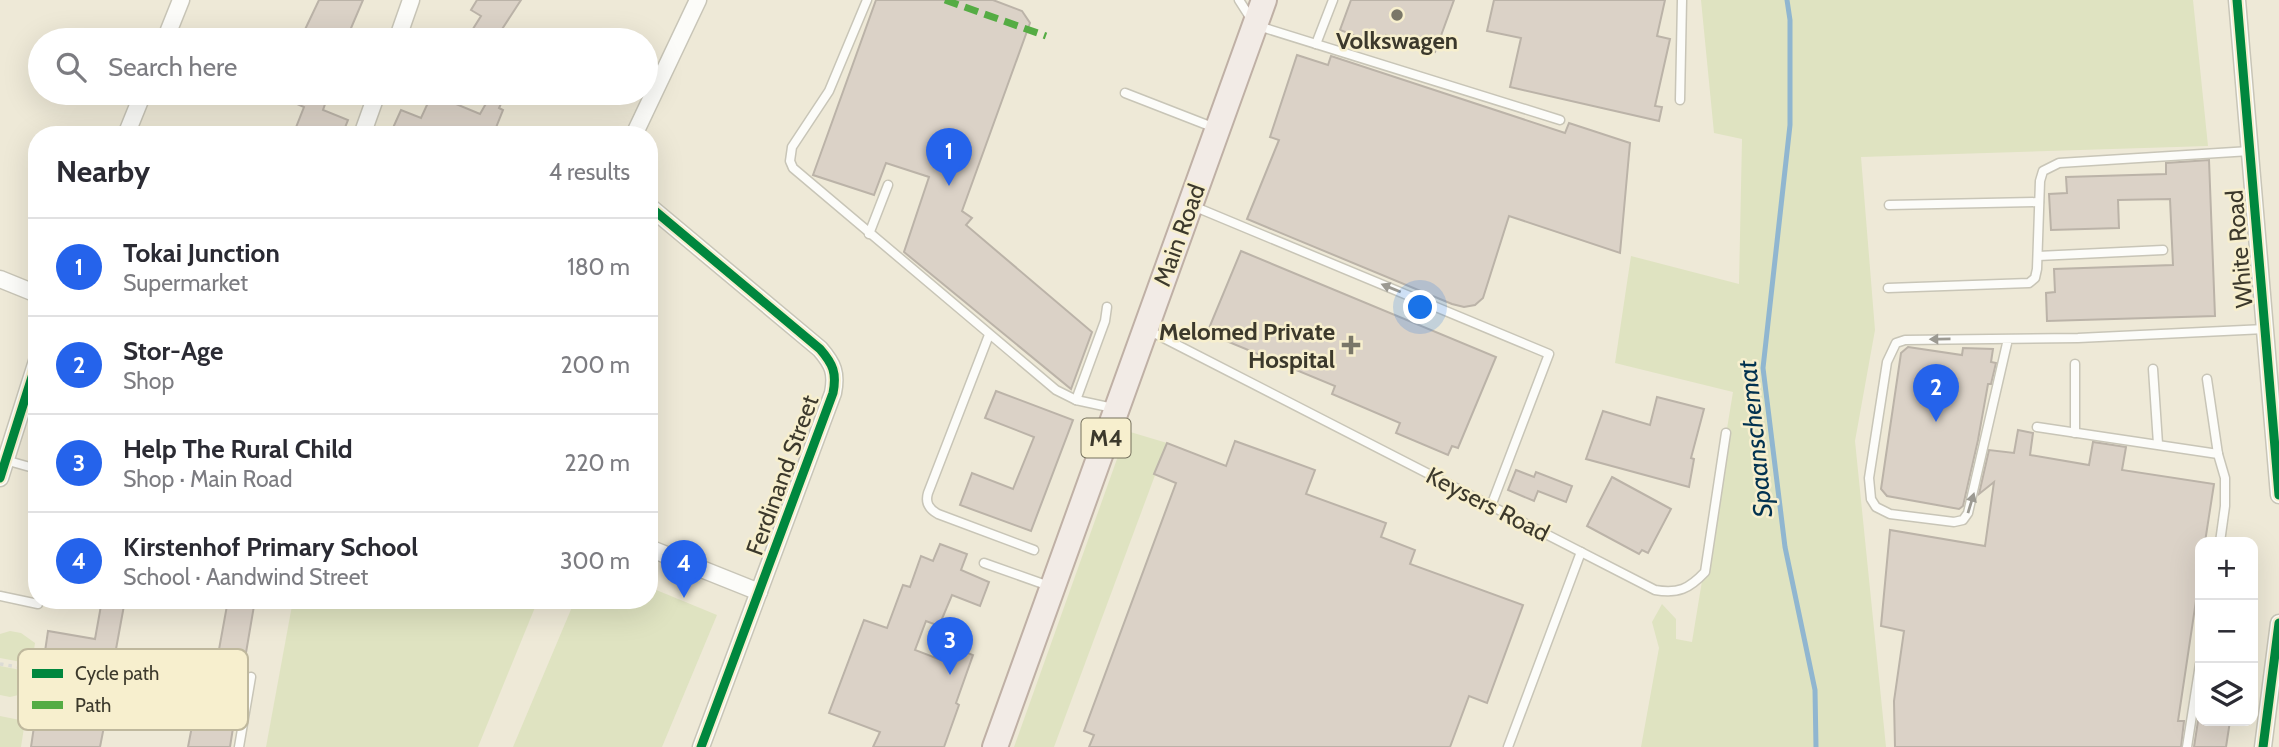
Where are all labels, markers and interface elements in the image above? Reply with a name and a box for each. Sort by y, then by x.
marker: Volkswagen [1389,7,1405,23]
place label: Volkswagen [1336,26,1458,55]
search box [28,28,658,105]
icon: search [52,48,90,86]
text: Search here [108,51,237,83]
pin: 1 [926,128,972,186]
text: Nearby [56,153,150,190]
text: 4 results [549,158,630,186]
street label: Main Road [1147,180,1211,290]
street label: White Road [2219,189,2259,309]
text: Tokai Junction [123,237,280,269]
text: 1 [75,253,83,281]
text: 180 m [567,253,630,281]
text: Supermarket [123,269,248,297]
one-way arrow [1380,282,1401,293]
your location [1403,290,1437,324]
place label: Melomed Private Hospital [1159,317,1335,374]
one-way arrow [1929,333,1951,345]
text: Stor-Age [123,335,223,367]
marker: Melomed Private Hospital [1341,335,1361,355]
text: 2 [73,351,85,379]
text: 200 m [560,351,630,379]
water label: Spaanschemat [1731,358,1779,519]
pin: 2 [1913,364,1959,422]
text: Shop [123,367,174,395]
street label: Ferdinand Street [740,391,824,559]
road number: M4 [1082,418,1130,458]
text: Help The Rural Child [123,433,353,465]
text: 3 [73,449,85,477]
text: 220 m [564,449,630,477]
street label: Keysers Road [1422,461,1554,547]
text: Shop · Main Road [123,465,292,493]
one-way arrow [1966,492,1976,513]
text: Kirstenhof Primary School [123,531,418,563]
map controls [2195,537,2258,726]
button: + [2195,537,2258,600]
pin: 4 [661,540,707,598]
text: 4 [72,547,86,575]
text: 300 m [560,547,630,575]
text: School · Aandwind Street [123,563,368,591]
button: − [2195,600,2258,663]
pin: 3 [927,617,973,675]
legend [18,649,248,730]
text: Cycle path [75,662,159,685]
button: layers [2195,663,2258,726]
text: Path [75,694,111,717]

